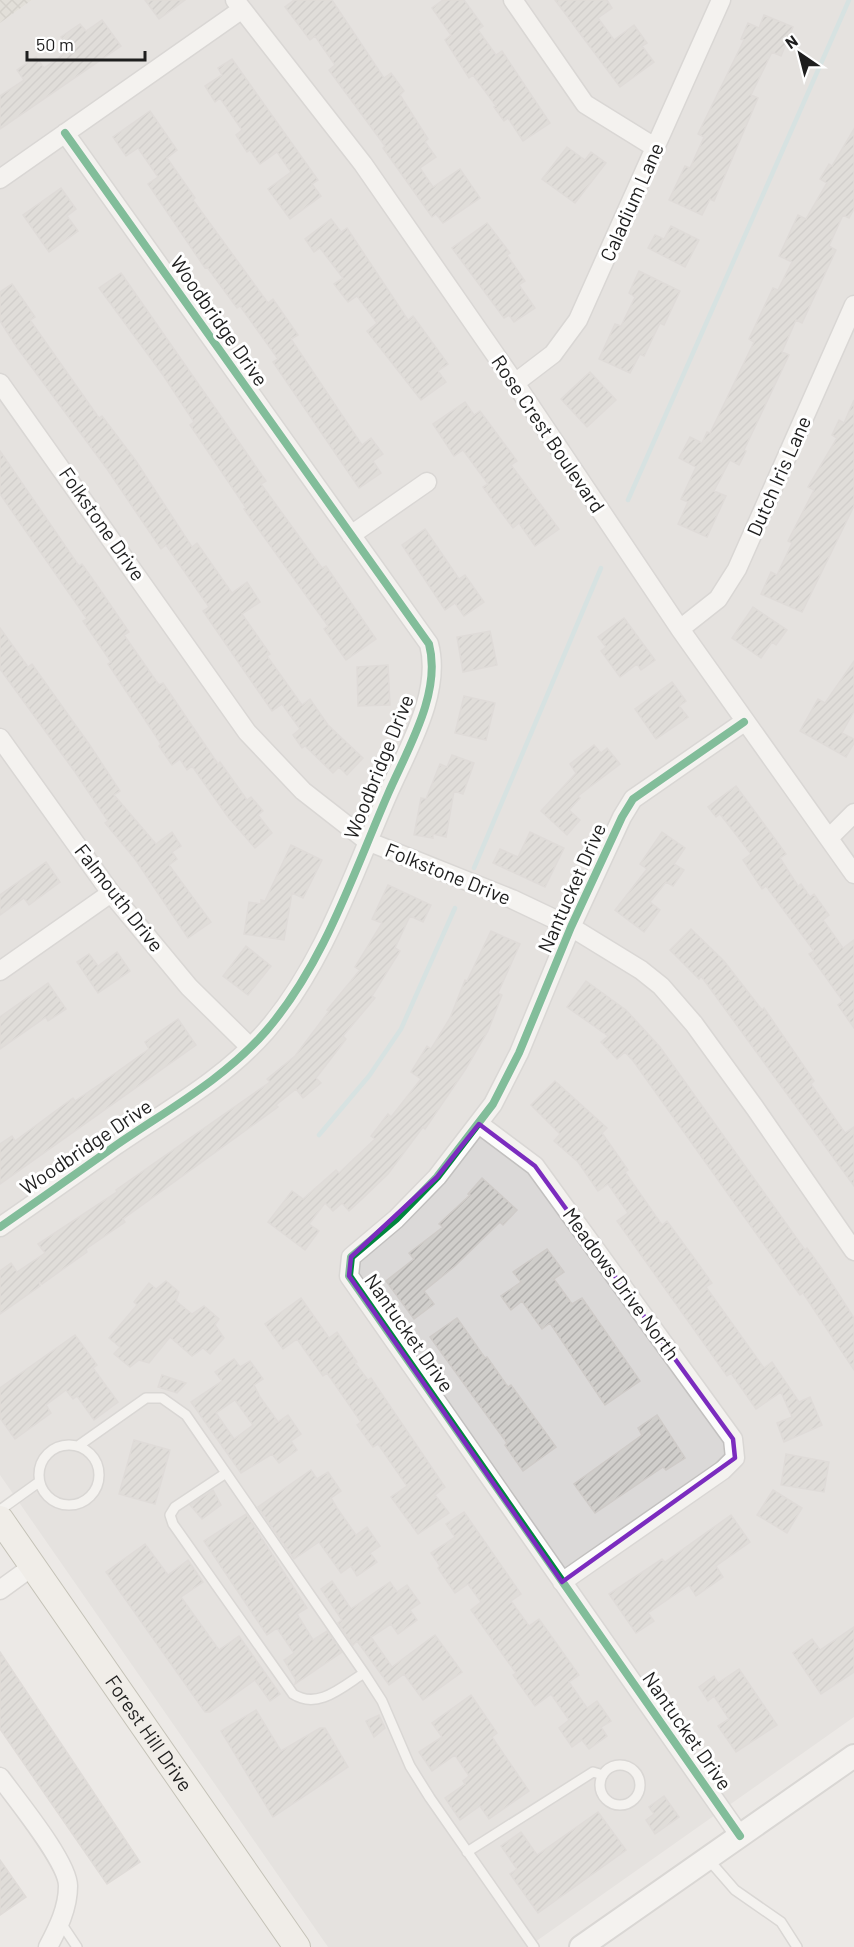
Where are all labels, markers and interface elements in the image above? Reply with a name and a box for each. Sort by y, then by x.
scale bar [27,24,146,62]
north arrow [770,24,830,84]
text: N [781,30,801,52]
text: 50 m [36,33,74,55]
street label: Caladium Lane [594,139,668,265]
street label: Woodbridge Drive [166,251,274,390]
street label: Rose Crest Boulevard [487,350,610,517]
street label: Dutch Iris Lane [741,412,815,539]
street label: Folkstone Drive [55,462,151,585]
street label: Woodbridge Drive [338,691,418,842]
street label: Nantucket Drive [532,819,610,956]
street label: Folkstone Drive [382,837,515,909]
street label: Falmouth Drive [70,839,169,956]
street label: Woodbridge Drive [15,1093,156,1199]
street label: Meadows Drive North [558,1203,685,1364]
street label: Nantucket Drive [360,1269,459,1396]
street label: Nantucket Drive [638,1667,737,1794]
street label: Forest Hill Drive [101,1670,198,1796]

